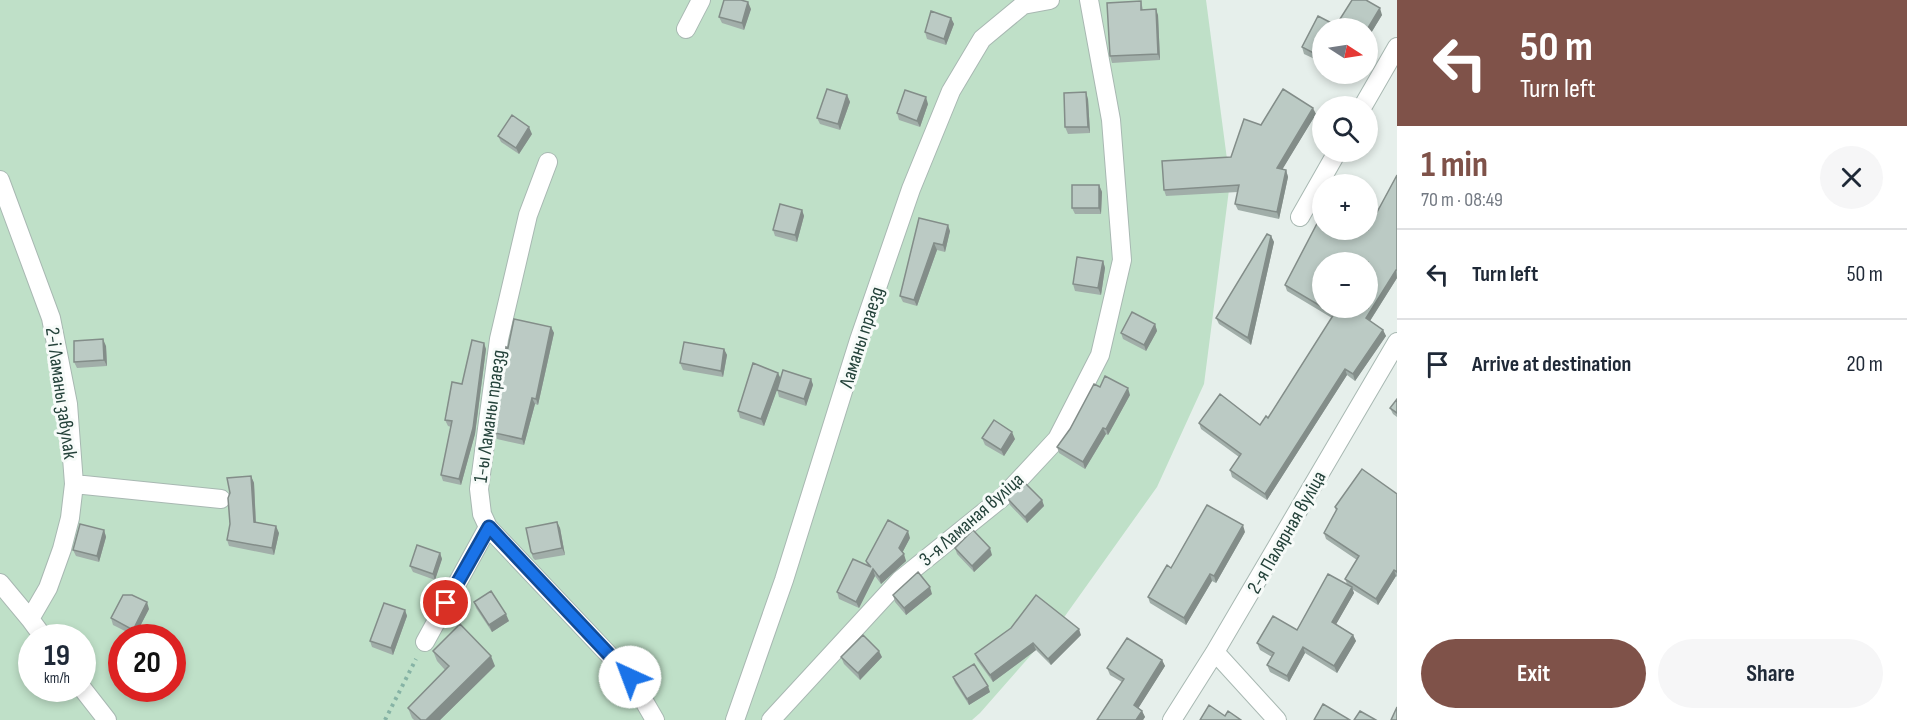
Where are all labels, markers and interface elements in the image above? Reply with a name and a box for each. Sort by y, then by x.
north arrow [1312,18,1378,84]
map controls [1312,18,1378,318]
text: 50 m [1520,22,1593,73]
icon: left [1421,24,1499,102]
text: Turn left [1520,73,1596,105]
button: search [1312,96,1378,162]
text: 1 min [1421,144,1488,187]
button: close [1820,146,1883,209]
button: + [1312,174,1378,240]
text: 70 m · 08:49 [1421,188,1503,212]
button: − [1312,252,1378,318]
icon: left [1421,258,1454,291]
text: Turn left [1472,261,1538,288]
text: 50 m [1847,261,1883,288]
street label: Ламаны праезд [834,284,890,392]
street label: 2-і Ламаны завулак [40,326,82,461]
street label: 1-ы Ламаны праезд [469,348,511,484]
icon: arrive [1421,348,1454,381]
text: Arrive at destination [1472,351,1631,378]
text: 20 m [1847,351,1883,378]
street label: 2-я Палярная вуліца [1242,467,1332,598]
street label: 3-я Ламаная вуліца [915,468,1029,572]
pin [420,577,471,628]
icon: arrive [429,586,462,619]
speed limit sign: 20 [108,624,186,702]
text: 19 [44,638,70,674]
button: Exit [1421,639,1646,708]
button: Share [1658,639,1883,708]
position arrow [598,645,662,709]
text: km/h [44,669,70,688]

